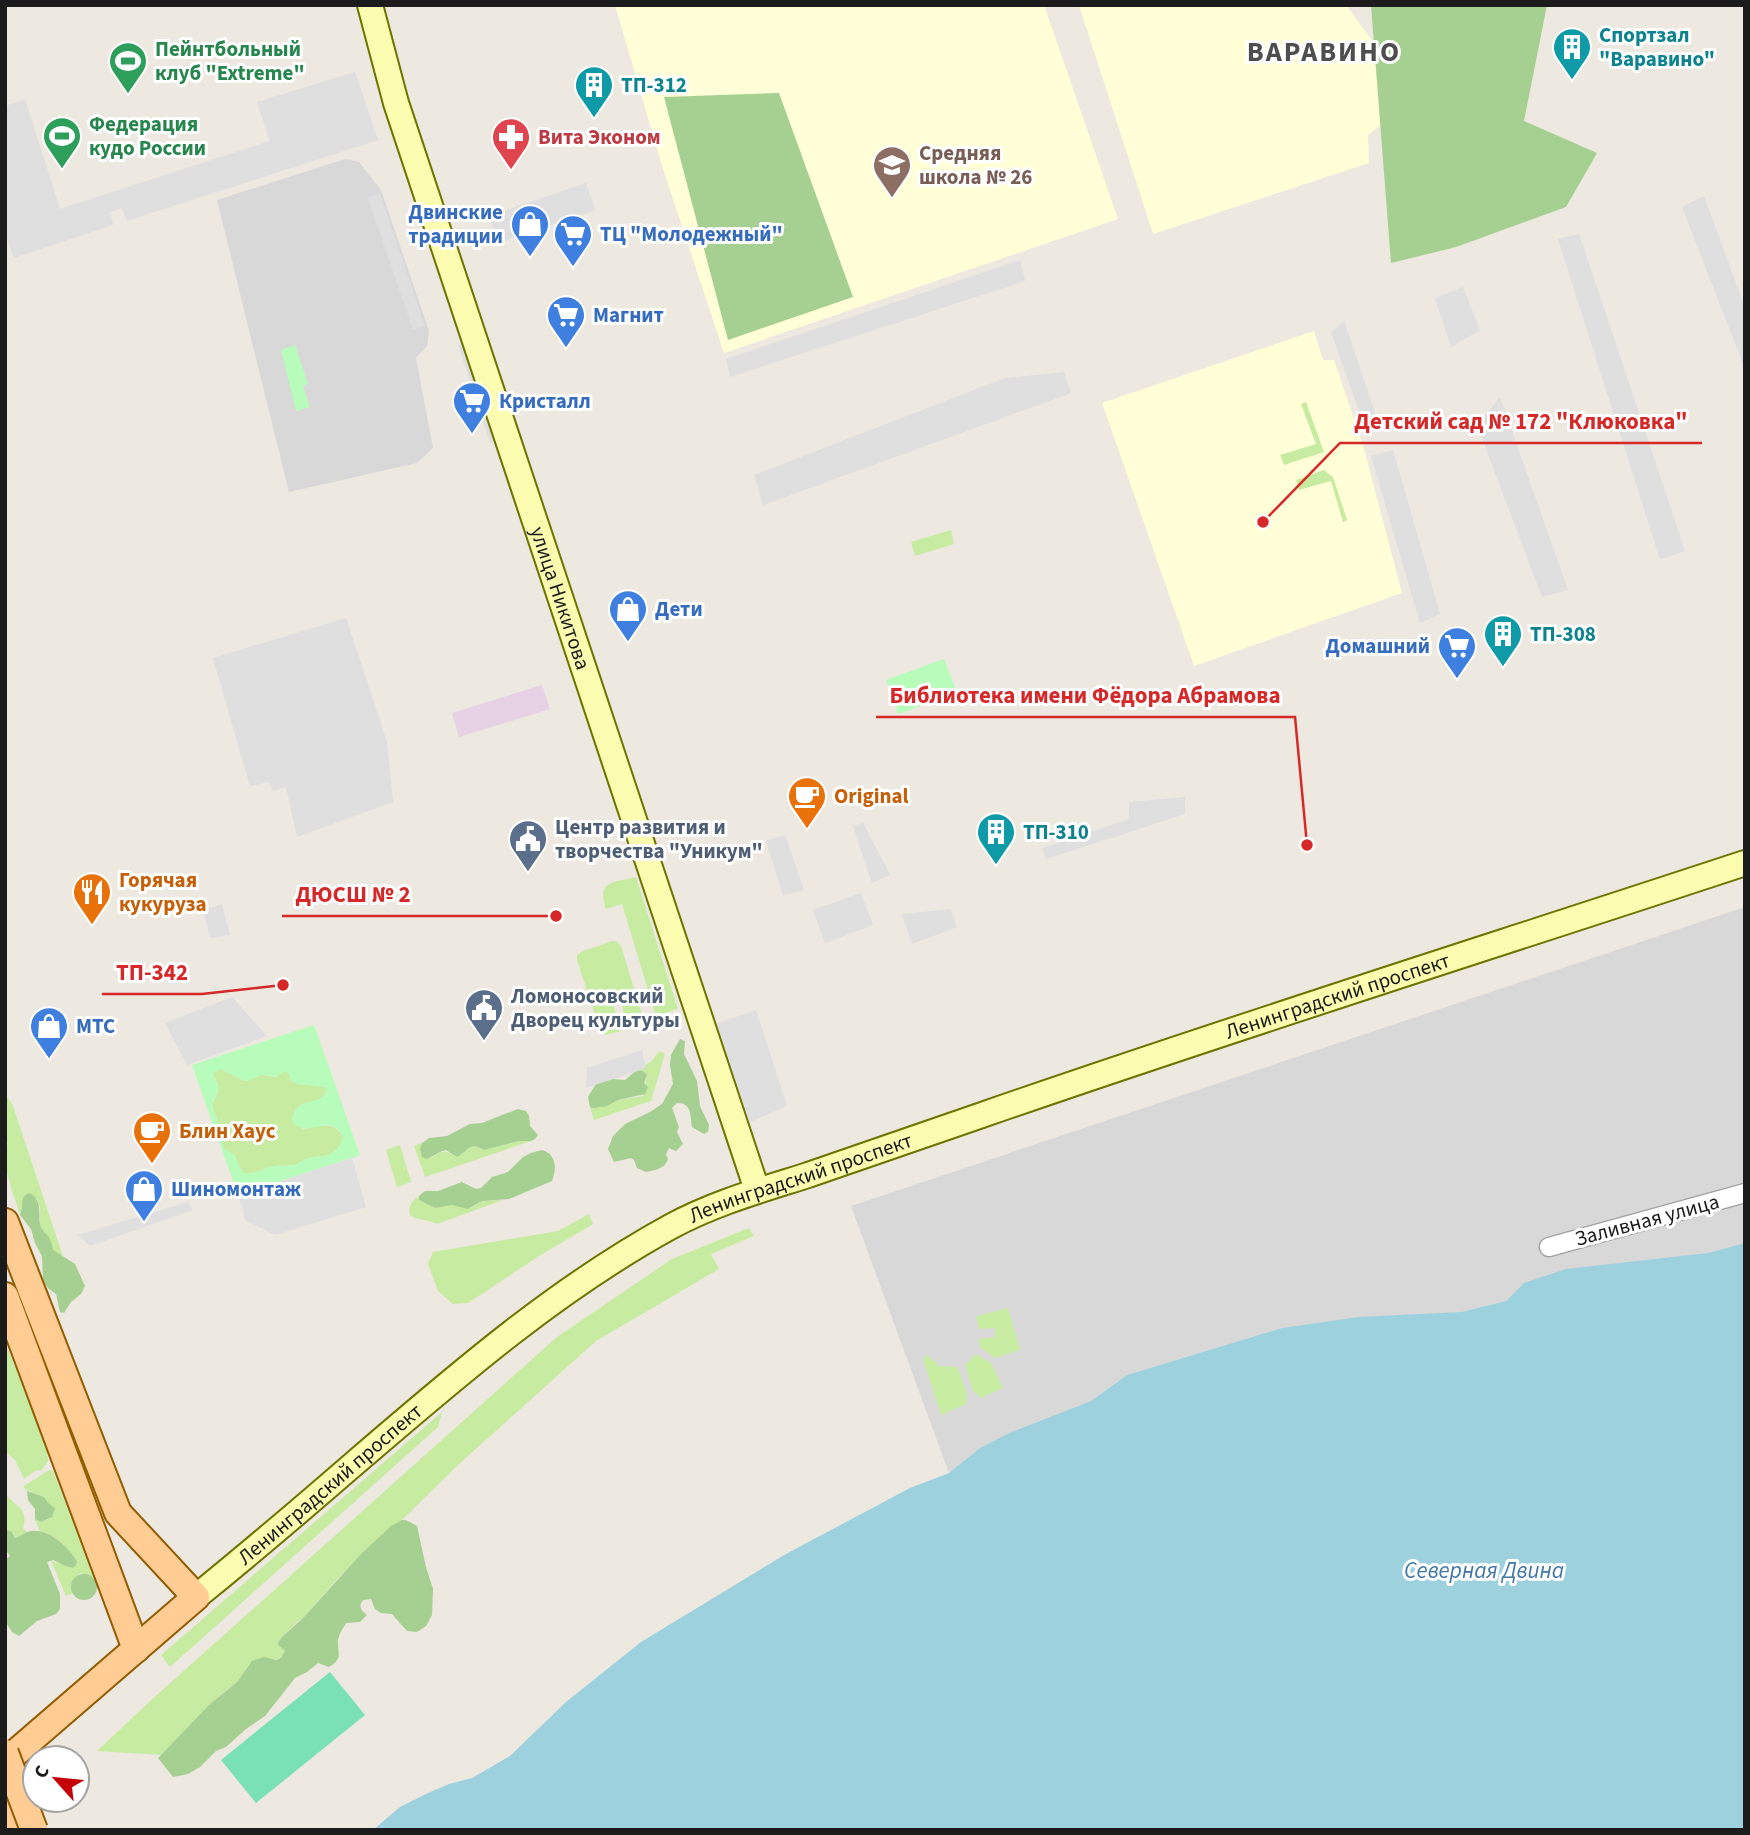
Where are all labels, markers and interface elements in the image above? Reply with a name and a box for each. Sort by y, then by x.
place label: Спортзал "Варавино" [1599,20,1715,74]
building icon: Спортзал "Варавино" [1551,26,1593,81]
district label: ВАРАВИНО [1247,32,1401,72]
place label: Пейнтбольный клуб "Extreme" [155,34,305,88]
sports icon: Пейнтбольный клуб "Extreme" [107,40,149,95]
building icon: ТП-312 [573,64,615,119]
place label: ТП-312 [621,70,687,100]
place label: Федерация кудо России [89,109,206,163]
sports icon: Федерация кудо России [41,115,83,170]
pharmacy icon: Вита Эконом [490,116,532,171]
place label: Вита Эконом [538,122,661,152]
place label: Средняя школа № 26 [919,138,1032,192]
school or university icon: Средняя школа № 26 [871,144,913,199]
place label: Двинские традиции [408,197,503,251]
shop icon: Двинские традиции [509,203,551,258]
supermarket icon: ТЦ "Молодежный" [552,213,594,268]
place label: ТЦ "Молодежный" [600,219,783,249]
supermarket icon: Магнит [545,294,587,349]
place label: Магнит [593,300,664,330]
supermarket icon: Кристалл [451,380,493,435]
place label: Кристалл [499,386,591,416]
callout: Детский сад № 172 "Клюковка" [1340,399,1702,443]
text: Детский сад № 172 "Клюковка" [1354,405,1688,438]
street label: улица Никитова [523,523,598,674]
shop icon: Дети [607,588,649,643]
place label: Дети [655,594,703,624]
building icon: ТП-308 [1482,613,1524,668]
place label: ТП-308 [1530,619,1596,649]
supermarket icon: Домашний [1436,625,1478,680]
place label: Домашний [1325,631,1430,661]
callout: Библиотека имени Фёдора Абрамова [876,673,1295,717]
text: Библиотека имени Фёдора Абрамова [889,679,1281,712]
cafe icon: Original [786,775,828,830]
place label: Original [834,781,909,811]
building icon: ТП-310 [975,811,1017,866]
place label: Центр развития и творчества "Уникум" [555,812,763,866]
place label: ТП-310 [1023,817,1089,847]
public building icon: Центр развития и творчества "Уникум" [507,818,549,873]
place label: Горячая кукуруза [119,865,207,919]
restaurant icon: Горячая кукуруза [71,871,113,926]
callout: ДЮСШ № 2 [282,872,425,916]
text: ДЮСШ № 2 [295,878,411,911]
street label: Ленинградский проспект [1221,945,1454,1047]
callout: ТП-342 [102,950,202,994]
text: ТП-342 [116,956,188,989]
place label: Ломоносовский Дворец культуры [510,981,680,1035]
public building icon: Ломоносовский Дворец культуры [463,987,505,1042]
shop icon: МТС [28,1005,70,1060]
place label: МТС [76,1011,115,1041]
cafe icon: Блин Хаус [131,1110,173,1165]
place label: Блин Хаус [179,1116,276,1146]
street label: Ленинградский проспект [684,1125,917,1231]
shop icon: Шиномонтаж [123,1168,165,1223]
place label: Шиномонтаж [171,1174,301,1204]
street label: Заливная улица [1572,1186,1722,1254]
street label: Ленинградский проспект [231,1396,429,1572]
water label: Северная Двина [1404,1554,1564,1587]
north arrow [21,1744,91,1814]
text: С [28,1761,57,1783]

